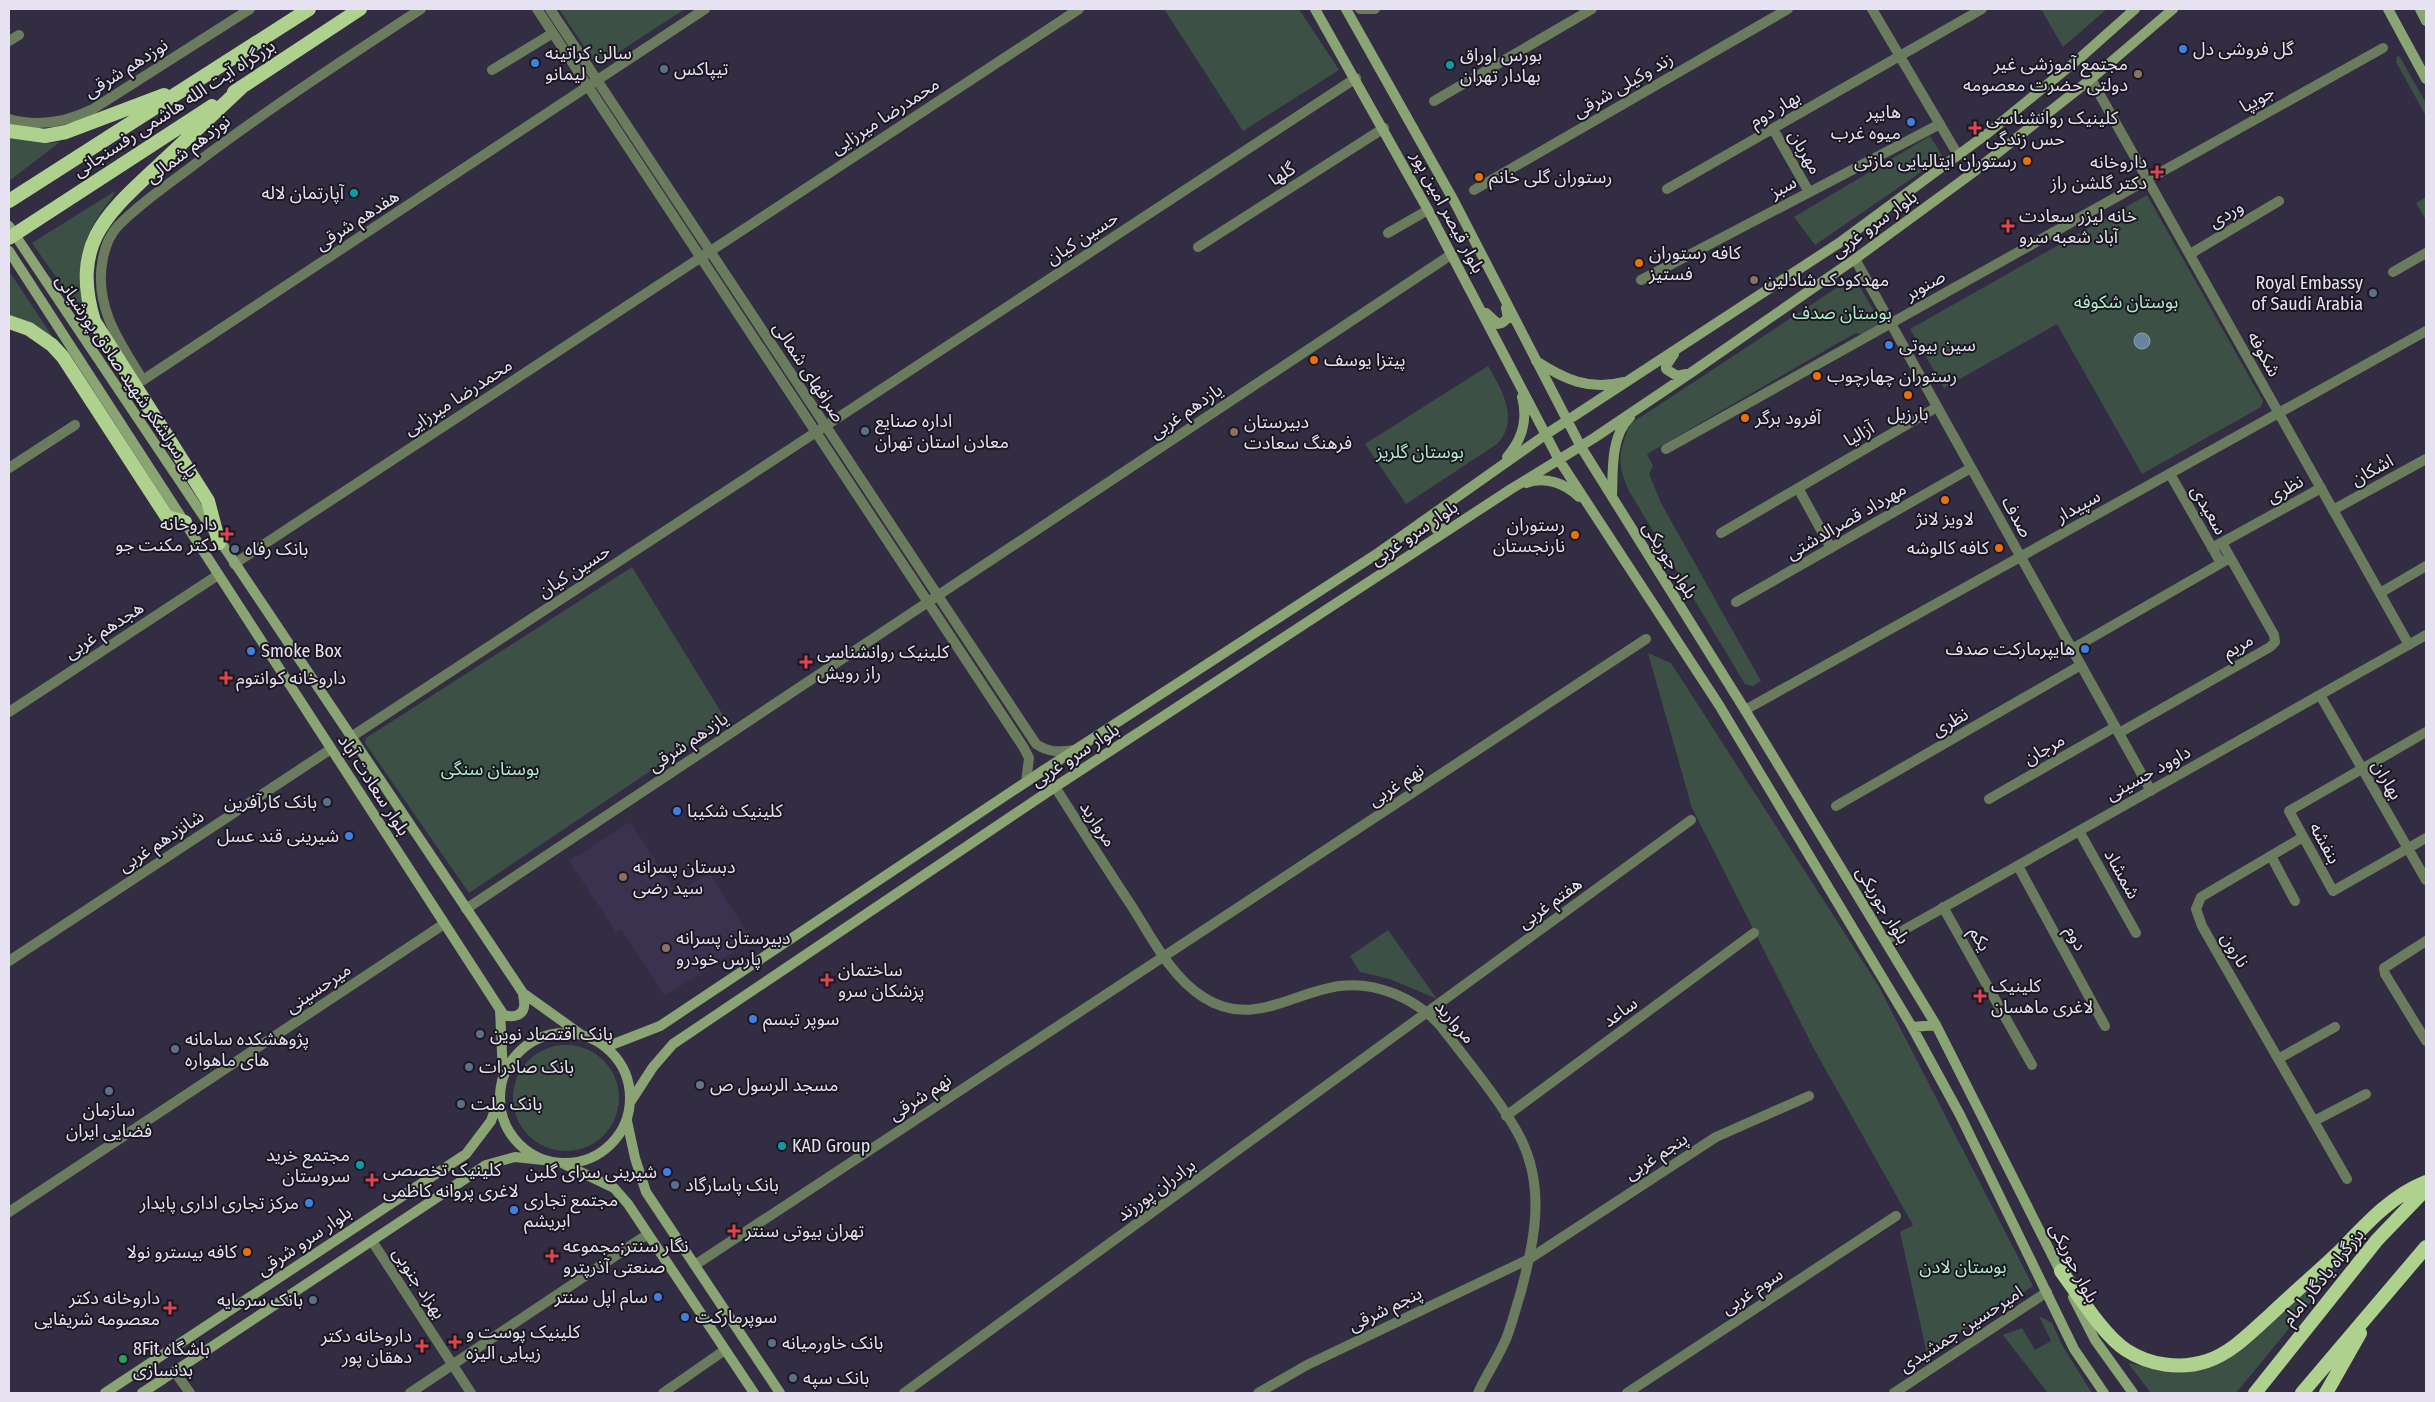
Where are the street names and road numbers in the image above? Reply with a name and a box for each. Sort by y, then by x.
street label: بزرگراه آیت الله هاشمی رفسنجانی [69,34,279,182]
street label: نوزدهم شرقی [80,34,173,104]
street label: زند وکیلی شرقی [1569,48,1677,122]
street label: محمدرضا میرزایی [827,73,943,159]
street label: جویپا [2236,81,2278,118]
street label: بهار دوم [1746,86,1806,135]
street label: نوزدهم شمالی [141,110,236,190]
street label: مهربان [1784,126,1826,178]
street label: بلوار قیصر امین پور [1406,146,1489,277]
street label: گلها [1265,157,1300,191]
street label: سبز [1765,171,1800,204]
street label: هفدهم شرقی [311,185,404,257]
street label: بلوار سرو غربی [1827,185,1921,263]
street label: وردی [2205,195,2247,233]
street label: حسین کیان [1042,207,1122,269]
street label: صنوبر [1900,265,1949,306]
street label: پل سرلشکر شهید صادق پورشیانی [51,270,203,482]
street label: صرافهای شمالی [768,318,850,426]
street label: شکوفه [2243,327,2285,381]
street label: محمدرضا میرزایی [400,354,516,440]
street label: یازدهم غربی [1145,378,1228,445]
street label: آزالیا [1840,416,1879,451]
street label: اشکان [2347,449,2397,491]
street label: نظری [2263,470,2307,508]
street label: مهرداد قصرالدشتی [1782,478,1910,564]
street label: سعیدی [2186,481,2232,539]
street label: سپیدار [2051,485,2104,528]
street label: صدف [1997,493,2037,541]
street label: بلوار سرو غربی [1366,496,1462,570]
street label: بلوار جوریکی [1638,517,1702,603]
street label: حسین کیان [534,540,614,602]
street label: هجدهم غربی [60,596,149,665]
street label: مریم [2219,629,2258,665]
street label: نظری [1928,703,1972,741]
street label: یازدهم شرقی [644,707,733,778]
street label: بلوار سرو غربی [1027,718,1123,792]
street label: مرجان [2019,728,2069,770]
street label: بلوار سعادت آباد [333,730,415,840]
street label: داوود حسینی [2102,741,2194,805]
street label: بهاران [2367,756,2407,804]
street label: نهم غربی [1364,759,1429,813]
street label: مروارید [1075,797,1121,851]
street label: شانزدهم غربی [114,805,209,879]
street label: بنفشه [2305,818,2345,868]
street label: شمشاد [2099,845,2145,903]
street label: بلوار جوریکی [1851,862,1915,948]
street label: هفتم غربی [1514,872,1588,935]
street label: دوم [2058,922,2092,956]
street label: یکم [1963,923,1996,956]
street label: نارون [2216,928,2254,972]
street label: میرحسینی [281,958,355,1018]
street label: ساعد [1598,992,1642,1032]
street label: مروارید [1430,996,1480,1048]
street label: نهم شرقی [885,1069,957,1127]
street label: پنجم غربی [1620,1127,1693,1186]
street label: برادران پورزند [1112,1154,1200,1226]
street label: بلوار سرو شرقی [253,1201,355,1281]
street label: بلوار جوریکی [2044,1219,2104,1307]
street label: بزرگراه یادگار امام [2277,1224,2371,1332]
street label: بهزاد جنوبی [388,1243,450,1323]
street label: سوم غربی [1717,1263,1789,1322]
street label: امیرحسین جمشیدی [1895,1281,2027,1377]
street label: پنجم شرقی [1345,1282,1426,1338]

